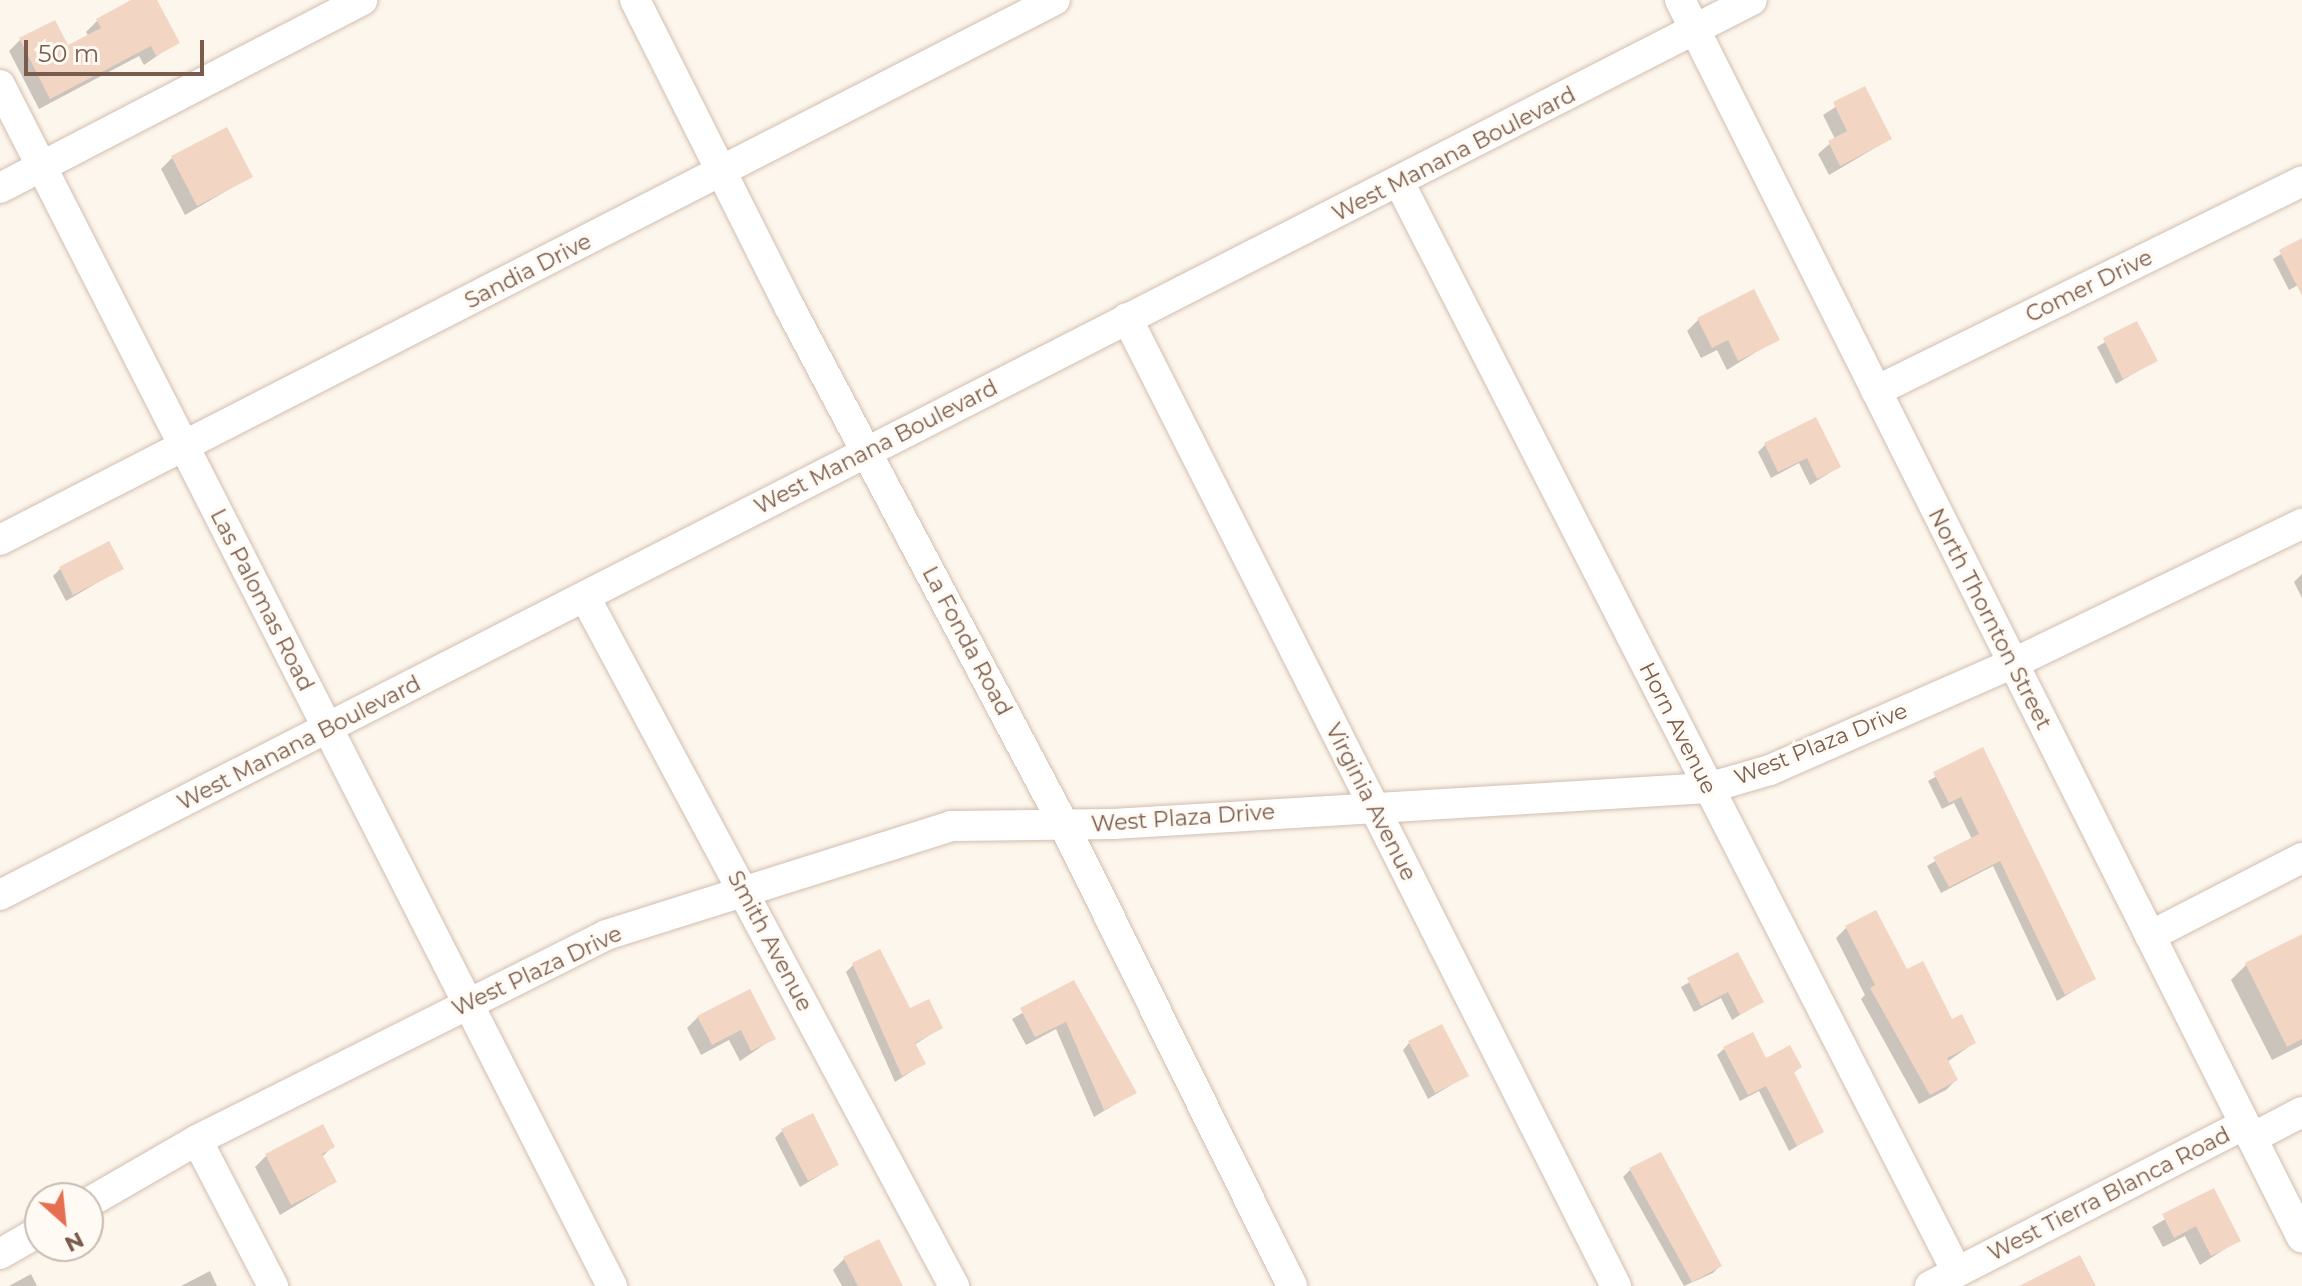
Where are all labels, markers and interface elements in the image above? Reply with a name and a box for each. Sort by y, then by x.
scale bar [28,24,208,74]
text: 50 m [38,39,99,68]
street label: West Manana Boulevard [1328,81,1580,227]
street label: Sandia Drive [460,228,596,314]
street label: Comer Drive [2021,244,2157,328]
street label: West Manana Boulevard [750,374,1002,520]
street label: Las Palomas Road [205,504,319,696]
street label: North Thornton Street [1923,504,2057,734]
street label: La Fonda Road [917,562,1017,720]
street label: Horn Avenue [1634,658,1722,798]
street label: West Manana Boulevard [173,670,425,816]
street label: West Plaza Drive [1731,697,1911,791]
street label: Virginia Avenue [1320,719,1422,885]
street label: West Plaza Drive [1090,798,1276,838]
street label: Smith Avenue [722,866,818,1016]
street label: West Plaza Drive [448,920,626,1022]
street label: West Tierra Blanca Road [1984,1121,2234,1267]
north arrow [24,1182,104,1262]
text: N [60,1226,88,1258]

